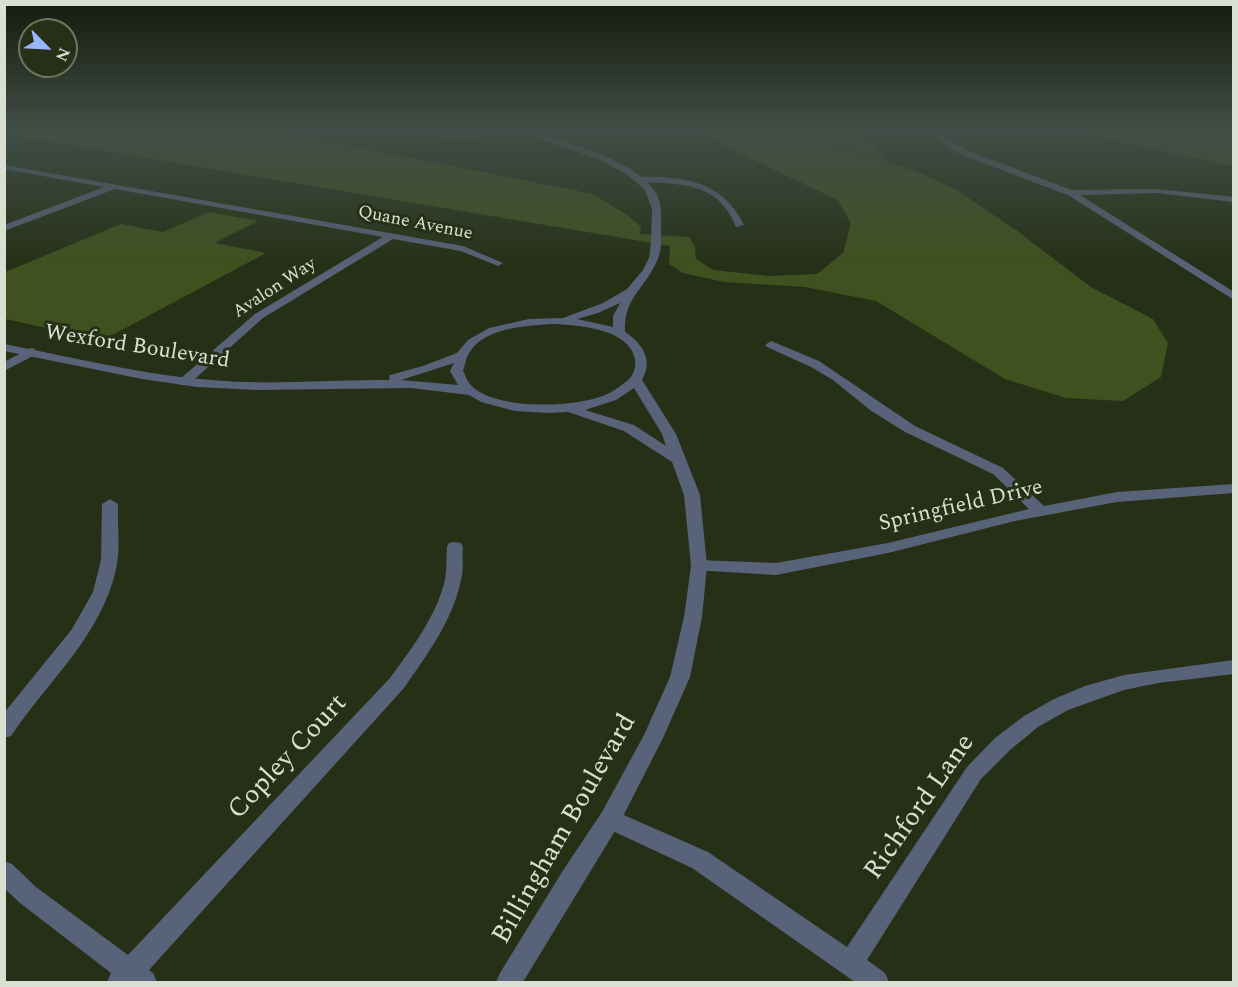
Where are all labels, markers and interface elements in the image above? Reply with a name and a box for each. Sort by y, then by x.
north arrow [18,18,78,78]
text: N [49,44,76,65]
street label: Quane Avenue [356,202,474,246]
street label: Avalon Way [229,254,321,324]
street label: Wexford Boulevard [43,320,231,376]
street label: Springfield Drive [876,475,1046,539]
street label: Copley Court [223,689,355,827]
street label: Billingham Boulevard [487,709,645,951]
street label: Richford Lane [859,729,983,887]

